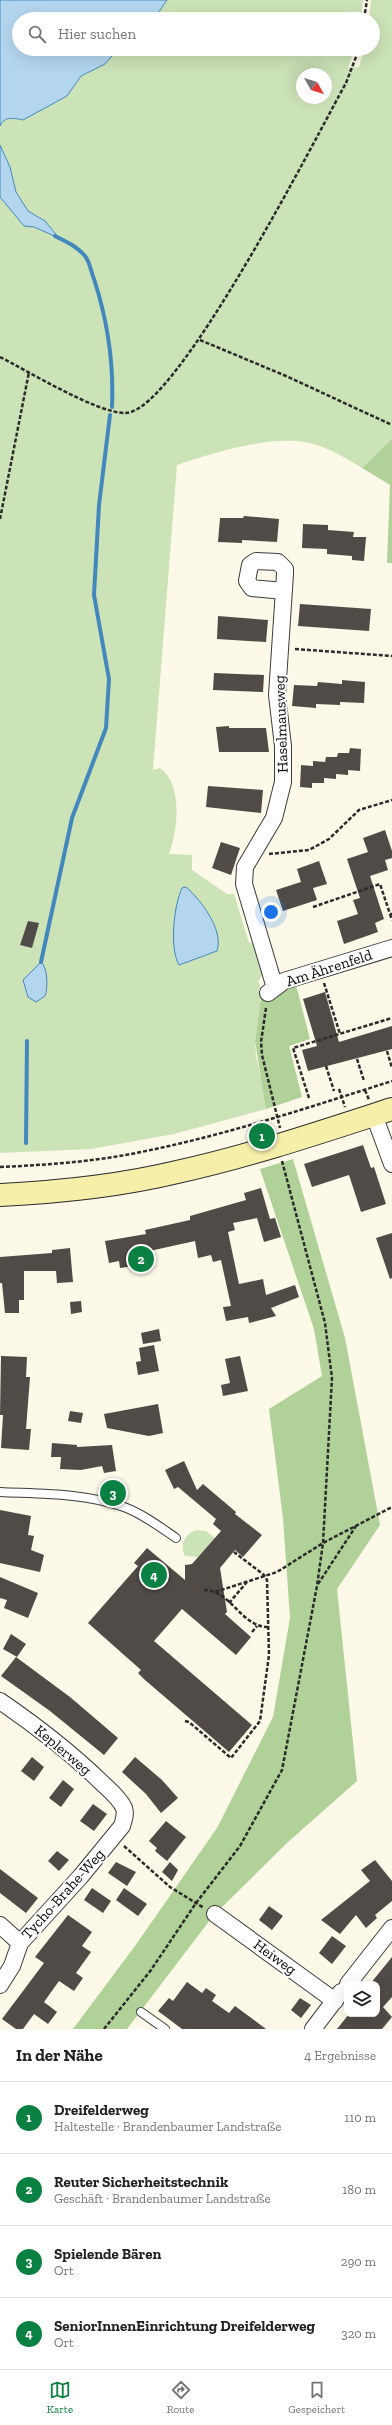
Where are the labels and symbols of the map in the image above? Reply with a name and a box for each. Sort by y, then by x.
north arrow [296,68,332,104]
street label: Haselmausweg [270,675,292,773]
your location [261,902,281,922]
street label: Am Ährenfeld [284,945,375,990]
pin: 1 [249,1121,275,1151]
pin: 2 [128,1244,154,1274]
pin: 3 [100,1478,126,1508]
pin: 4 [141,1560,167,1590]
street label: Keplerweg [31,1721,95,1779]
street label: Tycho-Brahe-Weg [18,1845,108,1943]
street label: Heiweg [250,1935,300,1979]

